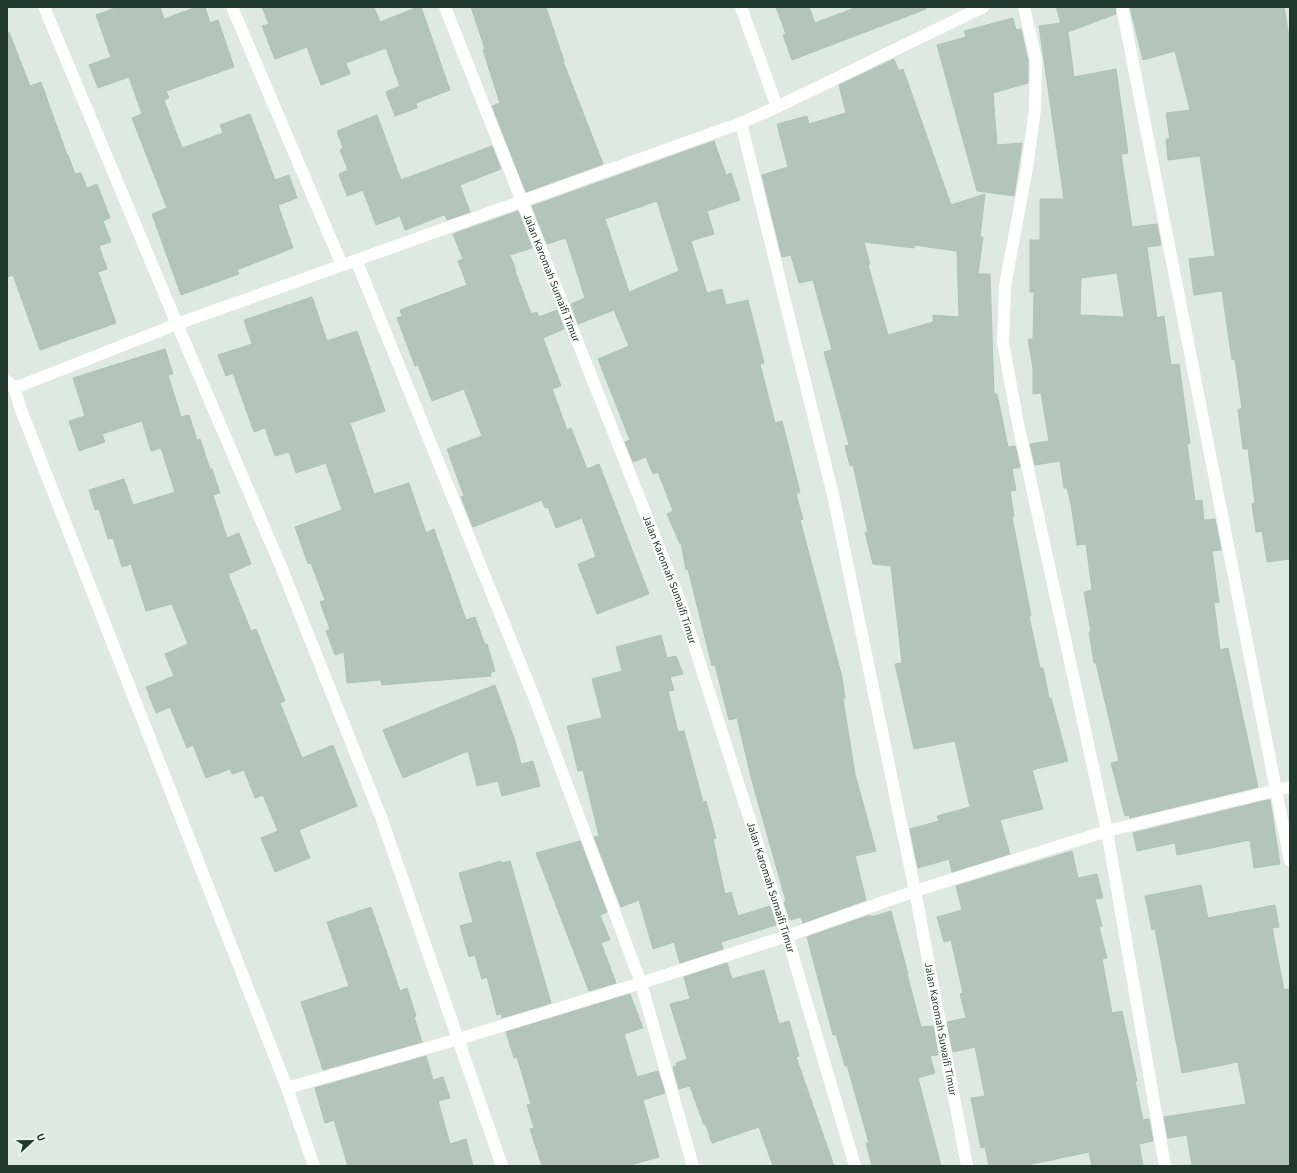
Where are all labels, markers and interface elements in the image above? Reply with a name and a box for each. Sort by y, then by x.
street label: Jalan Karomah Sumaifi Timur [520,211,584,344]
street label: Jalan Karomah Sumaifi Timur [639,512,701,646]
street label: Jalan Karomah Sumaifi Timur [743,820,799,955]
street label: Jalan Karomah Suwaifi Timur [921,961,961,1097]
north arrow [12,1121,52,1161]
text: U [32,1131,49,1144]

